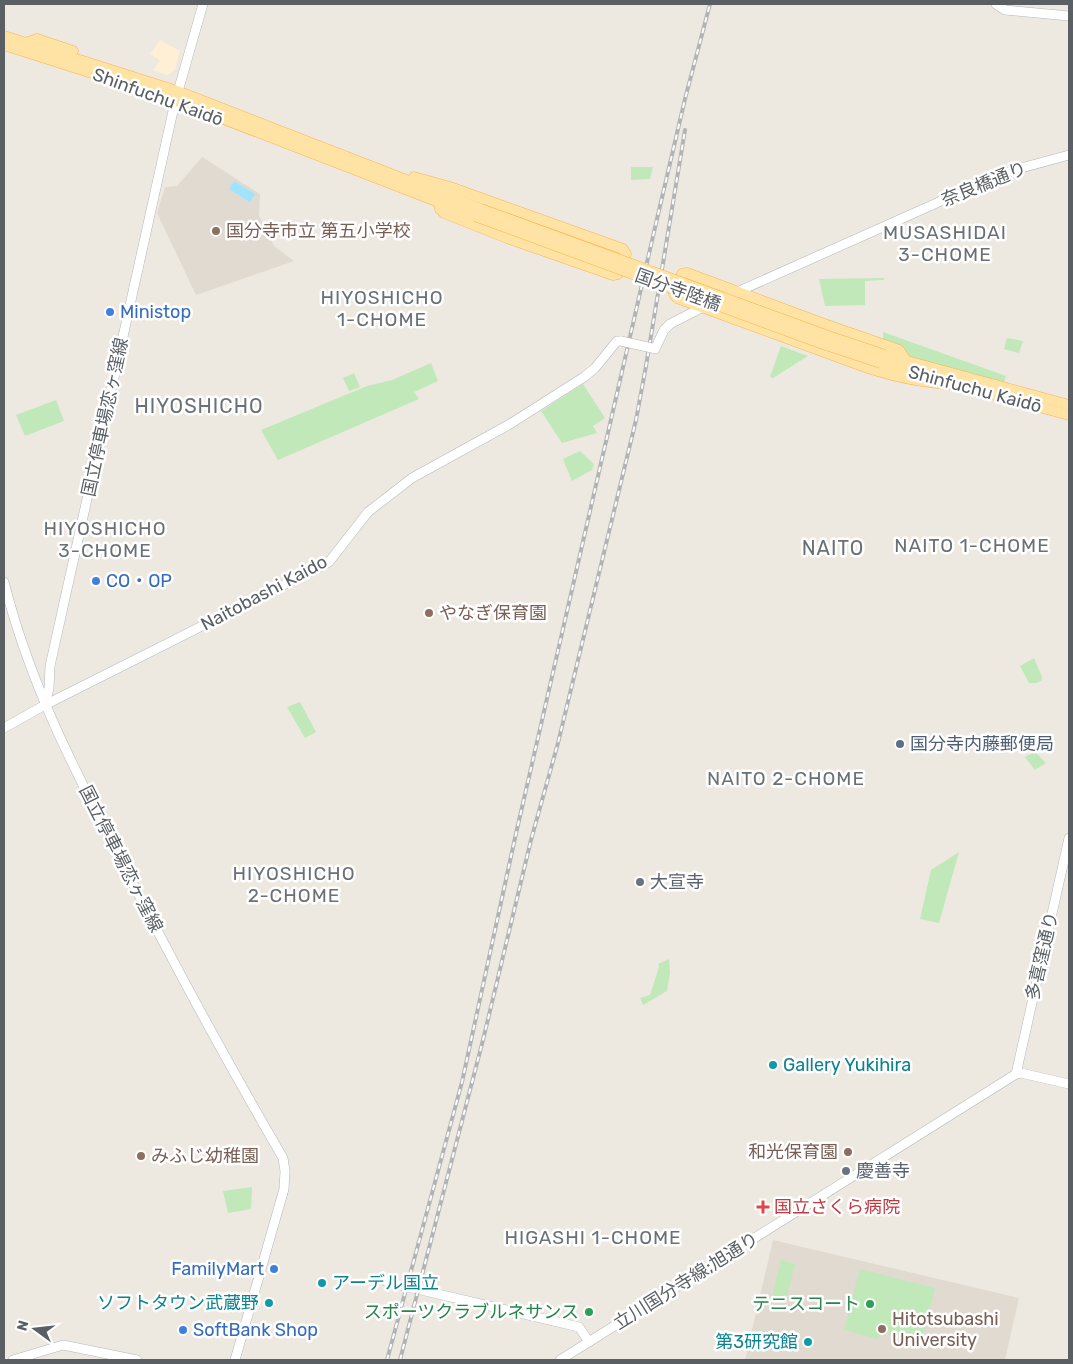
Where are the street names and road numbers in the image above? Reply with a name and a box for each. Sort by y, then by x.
street label: Shinfuchu Kaidō [90,63,226,131]
street label: 奈良橋通り [938,157,1030,211]
street label: 国分寺陸橋 [632,264,724,316]
street label: 国立停車場恋ヶ窪線 [77,335,133,499]
street label: Shinfuchu Kaidō [906,361,1044,417]
street label: Naitobashi Kaido [197,550,331,636]
street label: 国立停車場恋ヶ窪線 [74,782,168,936]
street label: 多喜窪通り [1021,910,1063,1002]
street label: 立川国分寺線;旭通り [609,1227,763,1335]

